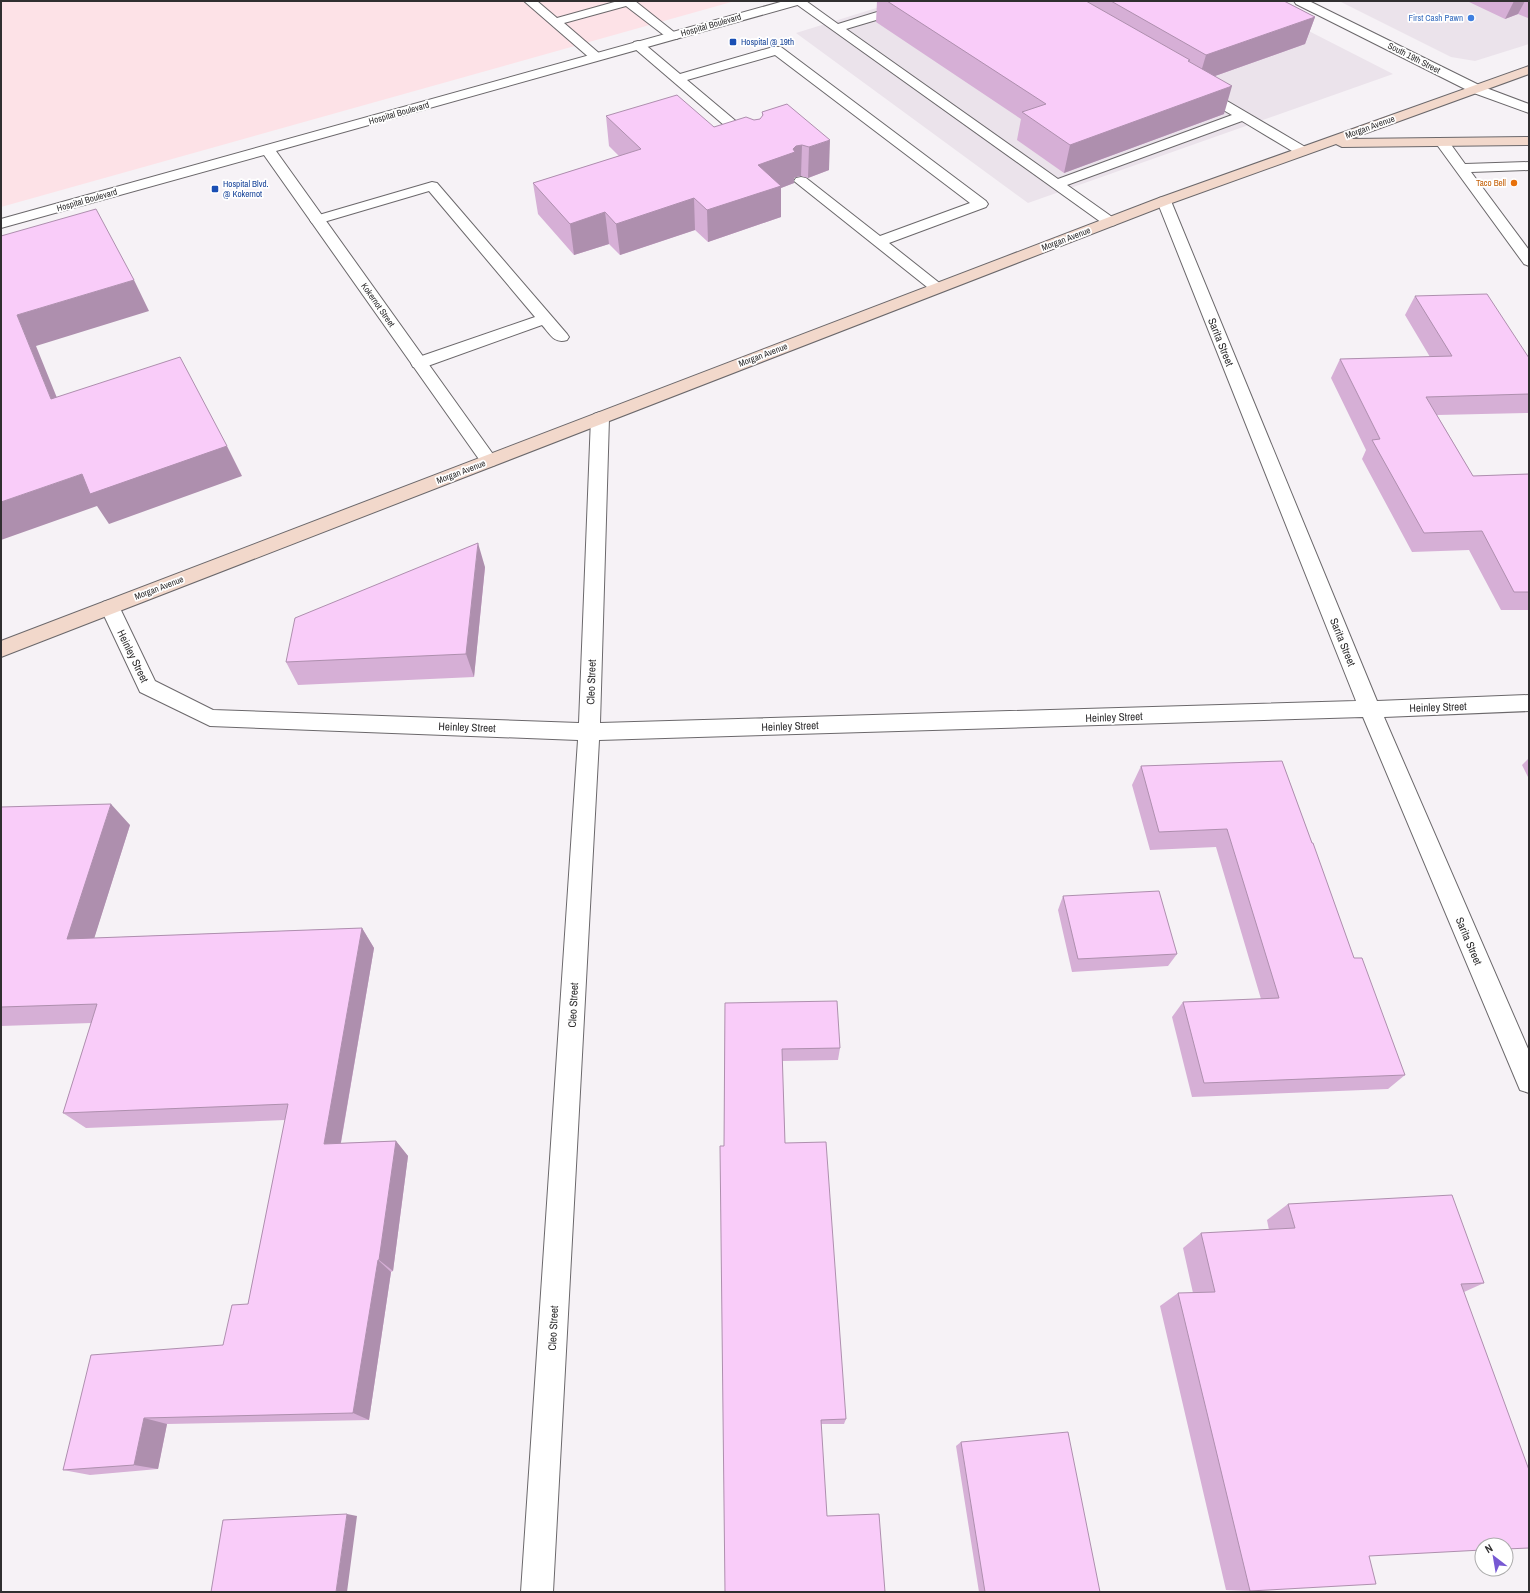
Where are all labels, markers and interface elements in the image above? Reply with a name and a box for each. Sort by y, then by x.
street label: Hospital Boulevard [679,11,743,39]
place label: First Cash Pawn [1408,12,1463,24]
marker: First Cash Pawn [1466,13,1476,23]
place label: Hospital @ 19th [741,36,794,48]
marker: Hospital @ 19th [728,37,738,47]
street label: South 19th Street [1386,40,1442,76]
street label: Hospital Boulevard [367,99,431,127]
street label: Morgan Avenue [1344,113,1396,141]
place label: Taco Bell [1476,177,1506,189]
place label: Hospital Blvd. @ Kokernot [223,178,269,200]
marker: Taco Bell [1509,178,1519,188]
marker: Hospital Blvd. @ Kokernot [210,184,220,194]
street label: Hospital Boulevard [55,186,119,214]
street label: Morgan Avenue [1040,224,1092,254]
street label: Kokernot Street [358,281,398,329]
street label: Sarita Street [1205,316,1237,369]
street label: Morgan Avenue [737,340,789,370]
street label: Morgan Avenue [435,457,487,487]
street label: Morgan Avenue [133,573,185,603]
street label: Sarita Street [1327,616,1359,669]
street label: Heinley Street [114,627,152,685]
street label: Cleo Street [583,659,599,705]
street label: Heinley Street [1409,699,1467,715]
street label: Heinley Street [1085,709,1143,725]
street label: Heinley Street [761,718,819,734]
street label: Heinley Street [438,719,496,735]
street label: Sarita Street [1453,915,1486,967]
street label: Cleo Street [565,982,581,1028]
street label: Cleo Street [545,1305,561,1351]
north arrow [1474,1537,1514,1577]
text: N [1482,1541,1495,1556]

